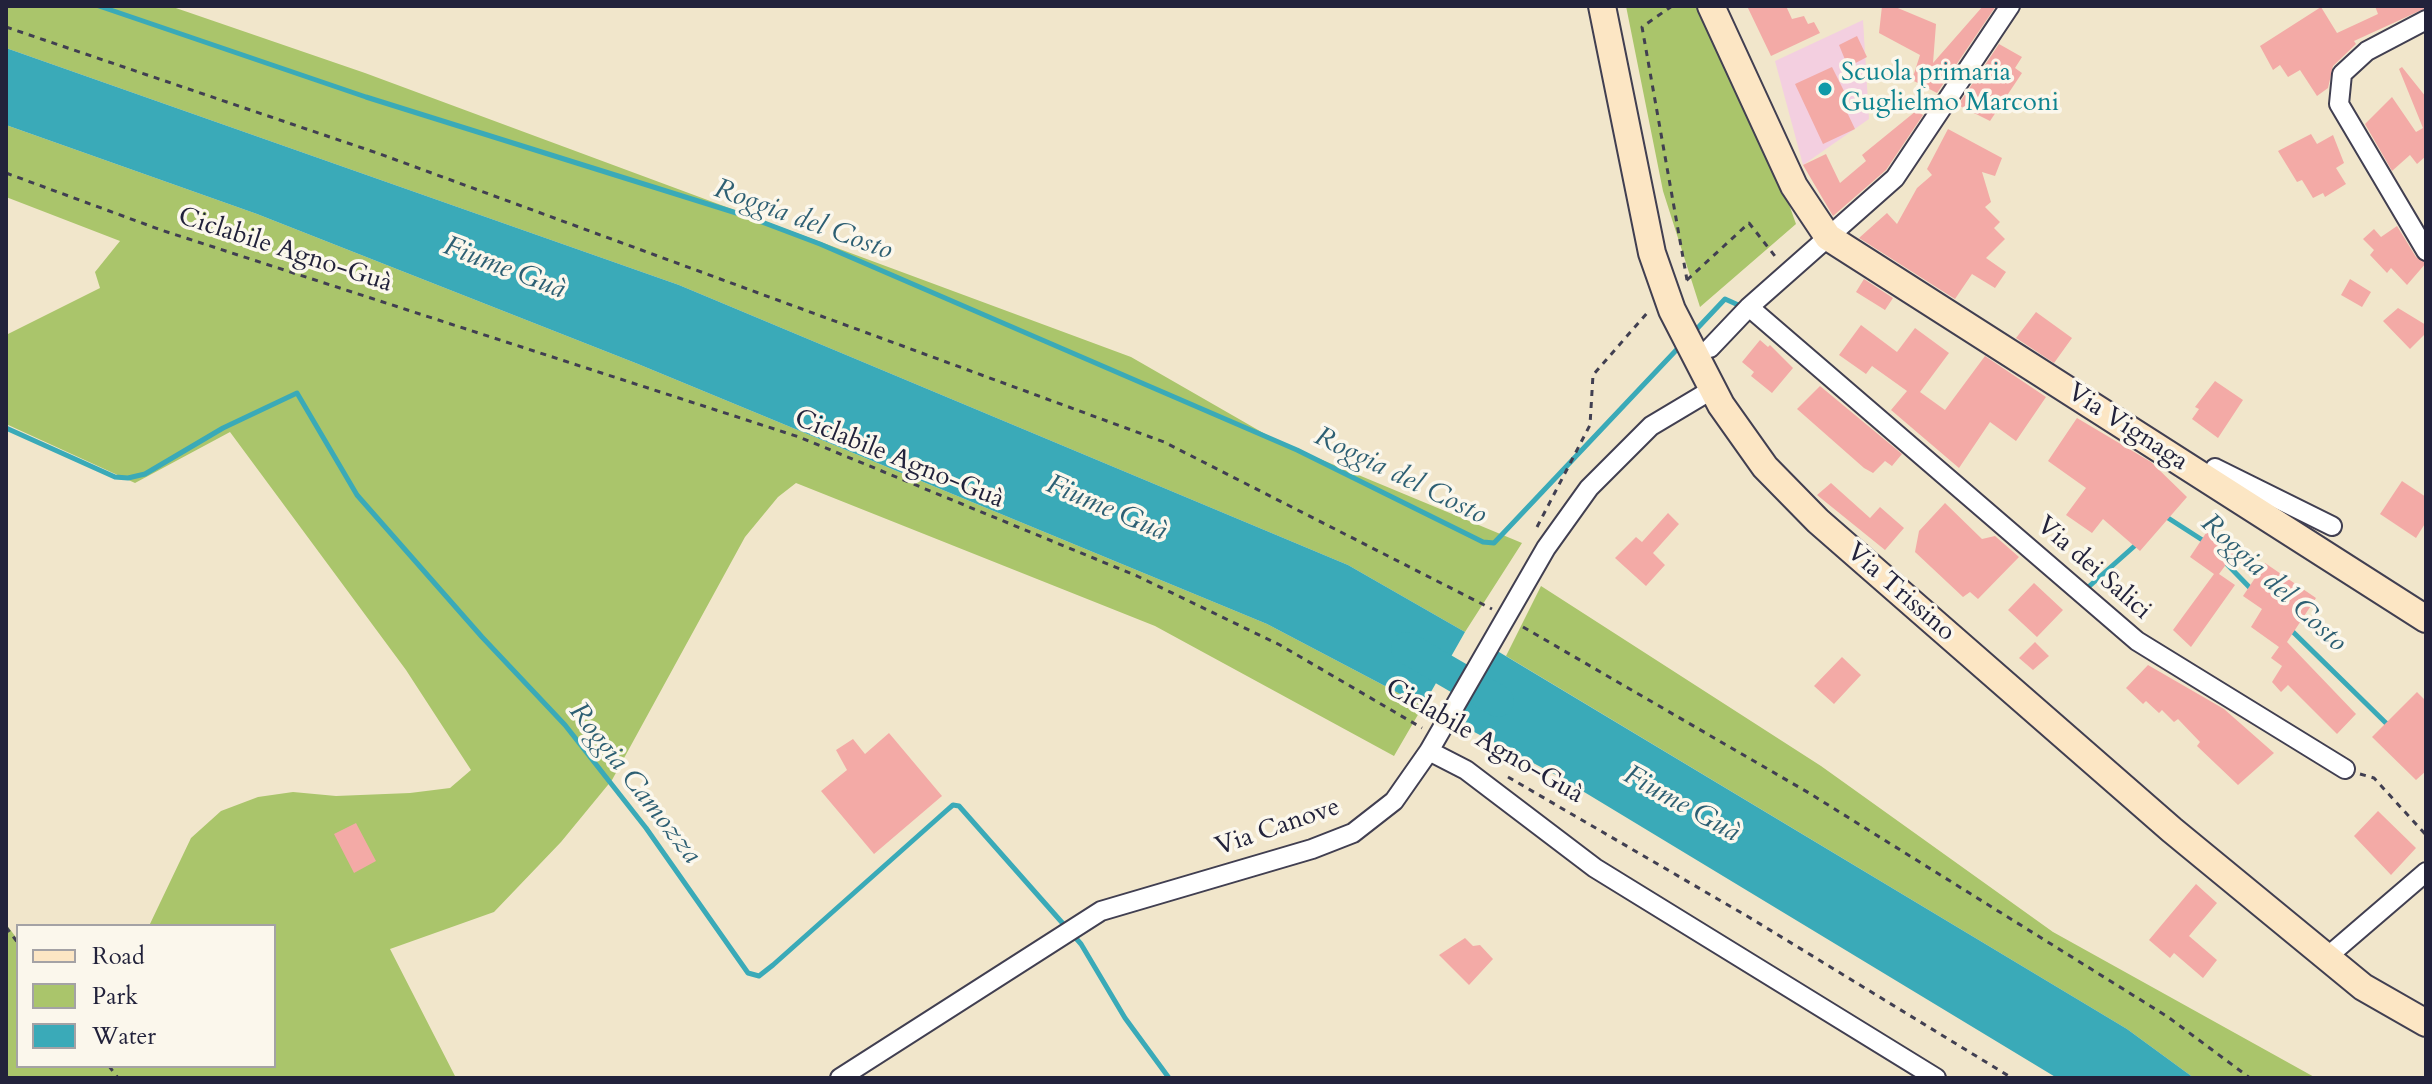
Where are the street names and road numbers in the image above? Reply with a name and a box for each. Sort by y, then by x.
street label: Ciclabile Agno-Guà [174,202,396,300]
street label: Via Vignaga [2061,377,2193,479]
street label: Ciclabile Agno-Guà [790,404,1008,516]
street label: Via dei Salici [2029,511,2157,627]
street label: Via Trissino [1839,537,1961,649]
street label: Ciclabile Agno-Guà [1380,673,1588,811]
street label: Via Canove [1212,792,1344,864]

